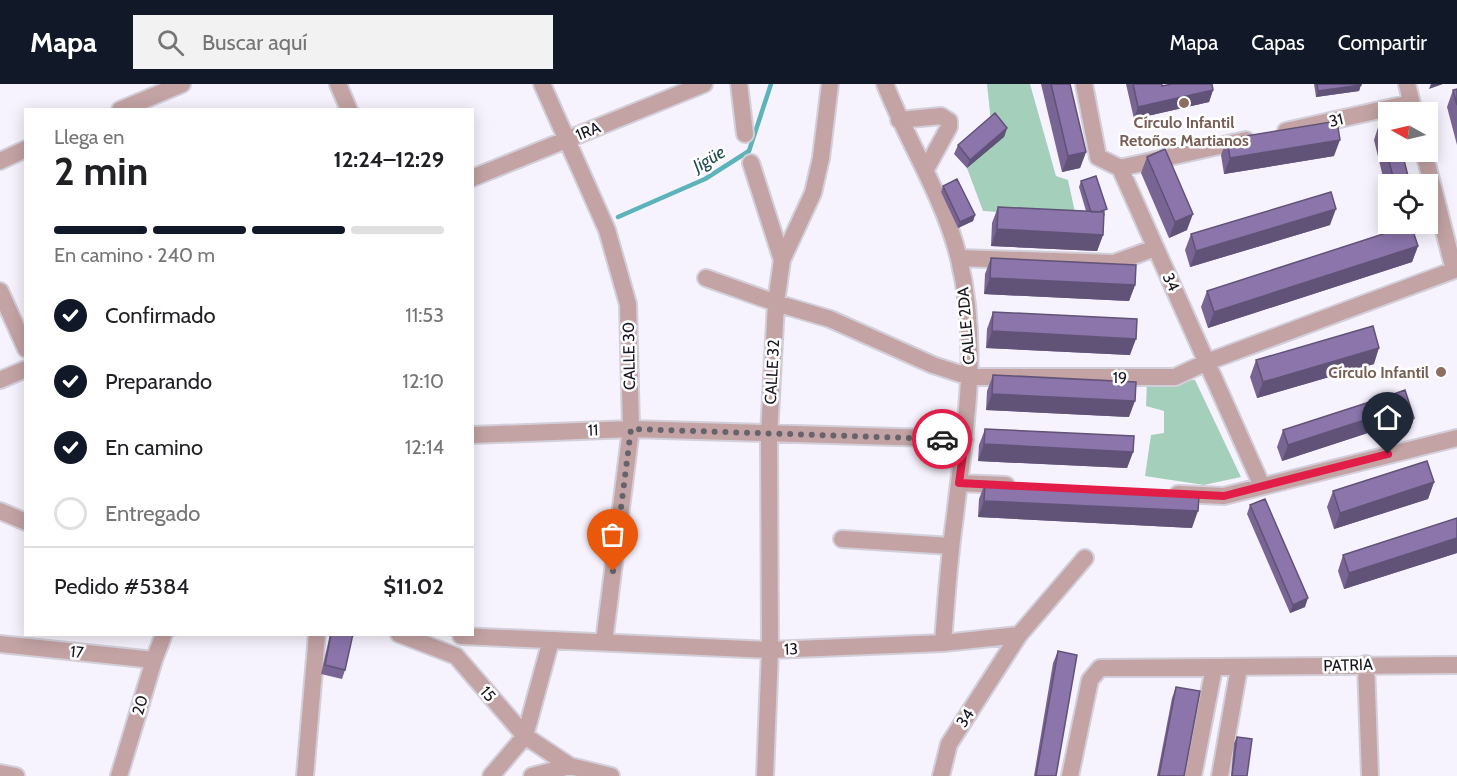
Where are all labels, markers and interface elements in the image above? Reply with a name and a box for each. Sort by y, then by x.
search box [133,15,553,69]
text: Mapa [30,25,97,59]
icon: search [154,26,187,59]
text: Buscar aquí [202,29,307,56]
text: Mapa [1170,30,1218,55]
text: Capas [1251,30,1305,55]
text: Compartir [1338,30,1427,55]
marker: Círculo Infantil Retoños Martianos [1177,96,1191,110]
north arrow [1378,102,1438,162]
map controls [1378,102,1438,234]
street label: 31 [1327,109,1345,131]
place label: Círculo Infantil Retoños Martianos [1119,113,1249,150]
street label: 1RA [573,118,603,144]
text: Llega en [54,125,124,149]
water label: Jigüe [687,141,729,178]
text: 12:24–12:29 [334,146,444,173]
text: 2 min [54,147,148,195]
button: locate [1378,174,1438,234]
text: En camino · 240 m [54,243,215,267]
street label: 34 [1159,270,1183,294]
street label: CALLE 2DA [953,286,979,366]
icon: check [54,299,87,332]
text: Confirmado [105,302,216,329]
text: 11:53 [405,303,444,327]
street label: CALLE 30 [619,322,639,390]
street label: CALLE 32 [761,339,783,405]
place label: Círculo Infantil [1328,363,1429,382]
icon: check [54,365,87,398]
marker: Círculo Infantil [1434,365,1448,379]
text: Preparando [105,368,212,395]
street label: 19 [1113,368,1127,387]
text: 12:10 [402,369,444,393]
pin [1362,392,1413,454]
icon: home [1371,401,1404,434]
courier [912,409,972,469]
street label: 11 [587,420,599,440]
icon: car [926,423,959,456]
icon: check [54,431,87,464]
text: En camino [105,434,203,461]
text: 12:14 [405,435,444,459]
text: Entregado [105,500,200,527]
pin [587,509,638,571]
icon: bag [596,518,629,551]
text: Pedido #5384 [54,573,189,600]
text: $11.02 [383,573,444,600]
street label: 13 [784,639,798,659]
street label: 17 [69,642,85,662]
street label: PATRIA [1323,655,1373,675]
street label: 15 [476,683,500,705]
street label: 20 [128,693,152,717]
street label: 34 [952,705,978,731]

